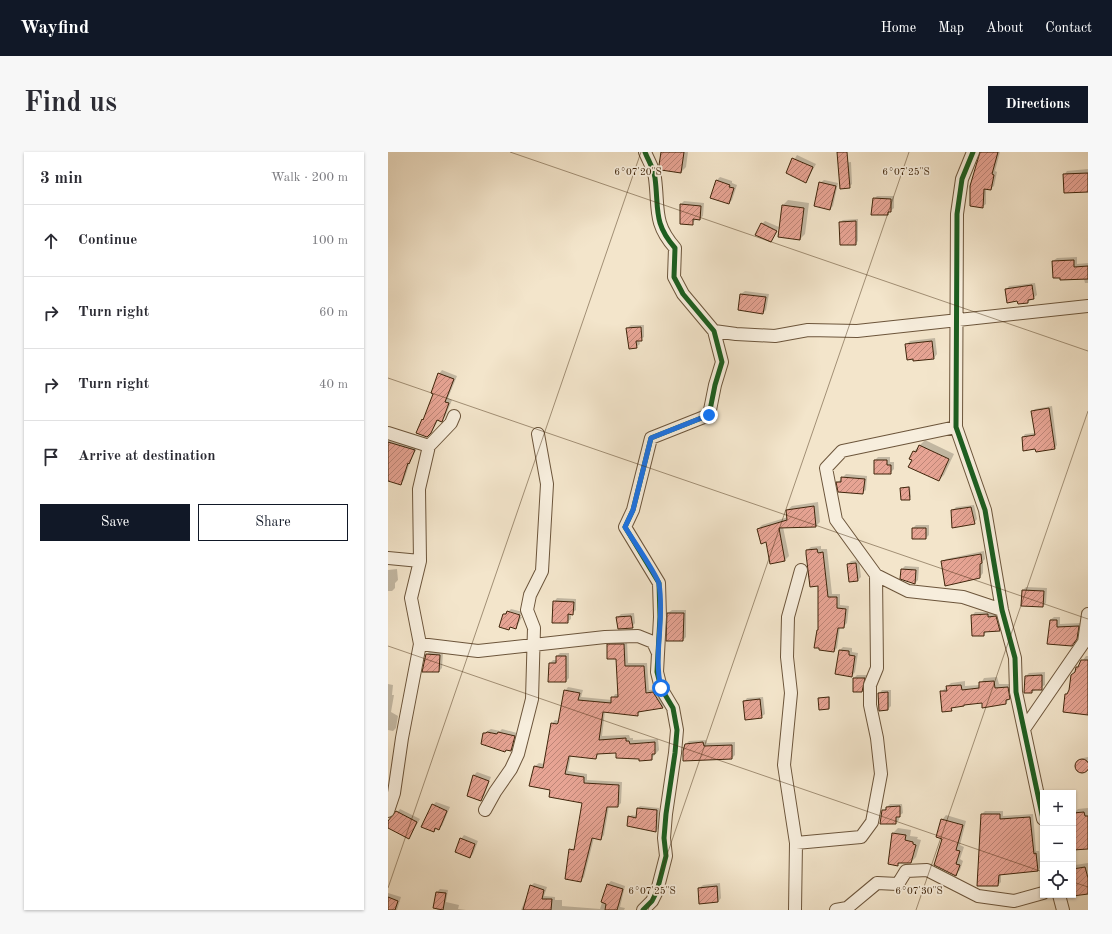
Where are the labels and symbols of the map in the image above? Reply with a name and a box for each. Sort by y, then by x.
text: 6°07'20"S [614,167,662,177]
text: 6°07'25"S [882,167,930,177]
route end [700,406,718,424]
route start [652,679,670,697]
text: 6°07'25"S [628,886,676,896]
text: 6°07'30"S [895,886,943,896]

